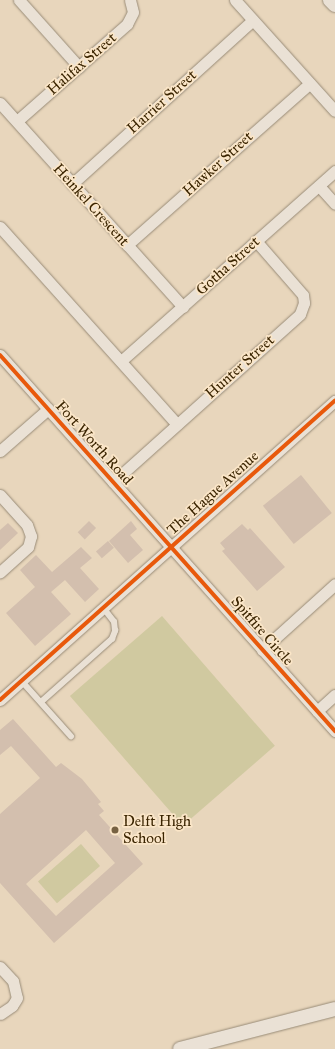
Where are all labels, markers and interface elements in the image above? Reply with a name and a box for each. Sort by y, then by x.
street label: Halifax Street [44,29,120,99]
street label: Harrier Street [124,66,200,138]
street label: Hawker Street [179,128,257,200]
street label: Heinkel Crescent [49,160,133,250]
street label: Gotha Street [193,233,263,299]
street label: Hunter Street [202,331,278,403]
street label: Fort Worth Road [52,397,136,489]
street label: The Hague Avenue [163,447,263,539]
street label: Spitfire Circle [227,593,297,669]
place label: Delft High School [123,812,191,847]
marker: Delft High School [110,825,120,835]

